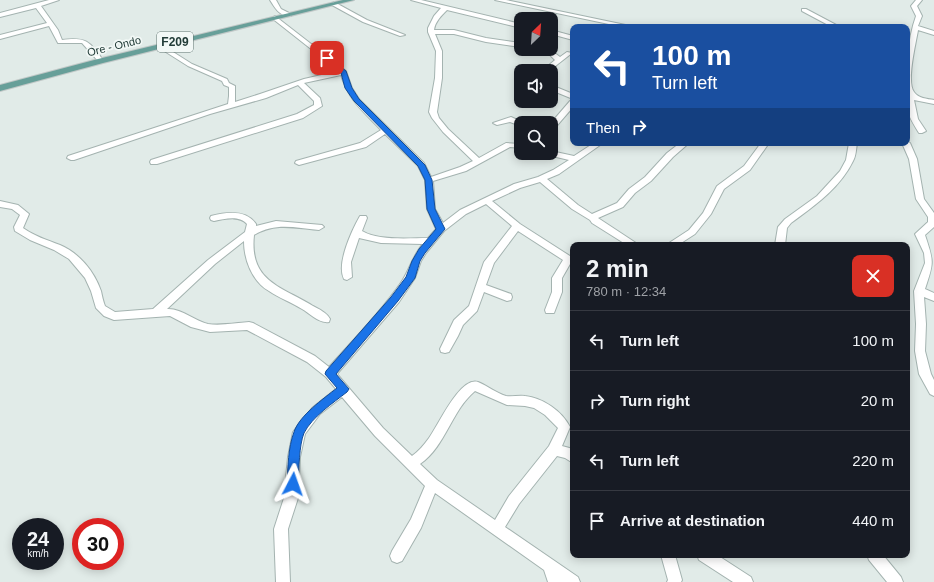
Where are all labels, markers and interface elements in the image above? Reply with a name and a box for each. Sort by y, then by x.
north arrow [514,12,558,56]
map controls [514,12,558,160]
road number: F209 [157,32,193,52]
street label: Ore - Ondo [86,34,142,58]
icon: left [586,40,638,92]
text: 100 m [652,40,731,71]
pin [310,41,344,75]
icon: arrive [316,47,338,69]
button: sound [514,64,558,108]
text: Turn left [652,73,717,93]
button: search [514,116,558,160]
icon: right [628,116,650,138]
text: Then [586,119,620,136]
text: 2 min [586,255,649,282]
button: close [852,255,894,297]
text: 780 m · 12:34 [586,284,666,299]
icon: left [586,330,608,352]
text: Turn left [620,332,679,349]
text: 100 m [852,332,894,349]
icon: right [586,390,608,412]
text: Turn right [620,392,690,409]
text: 20 m [861,392,894,409]
icon: left [586,450,608,472]
text: Turn left [620,452,679,469]
text: 220 m [852,452,894,469]
position arrow [272,463,314,505]
icon: arrive [586,510,608,532]
text: Arrive at destination [620,512,765,529]
text: 440 m [852,512,894,529]
speed limit sign: 30 [72,518,124,570]
text: 24 [27,528,49,550]
text: km/h [27,548,49,559]

